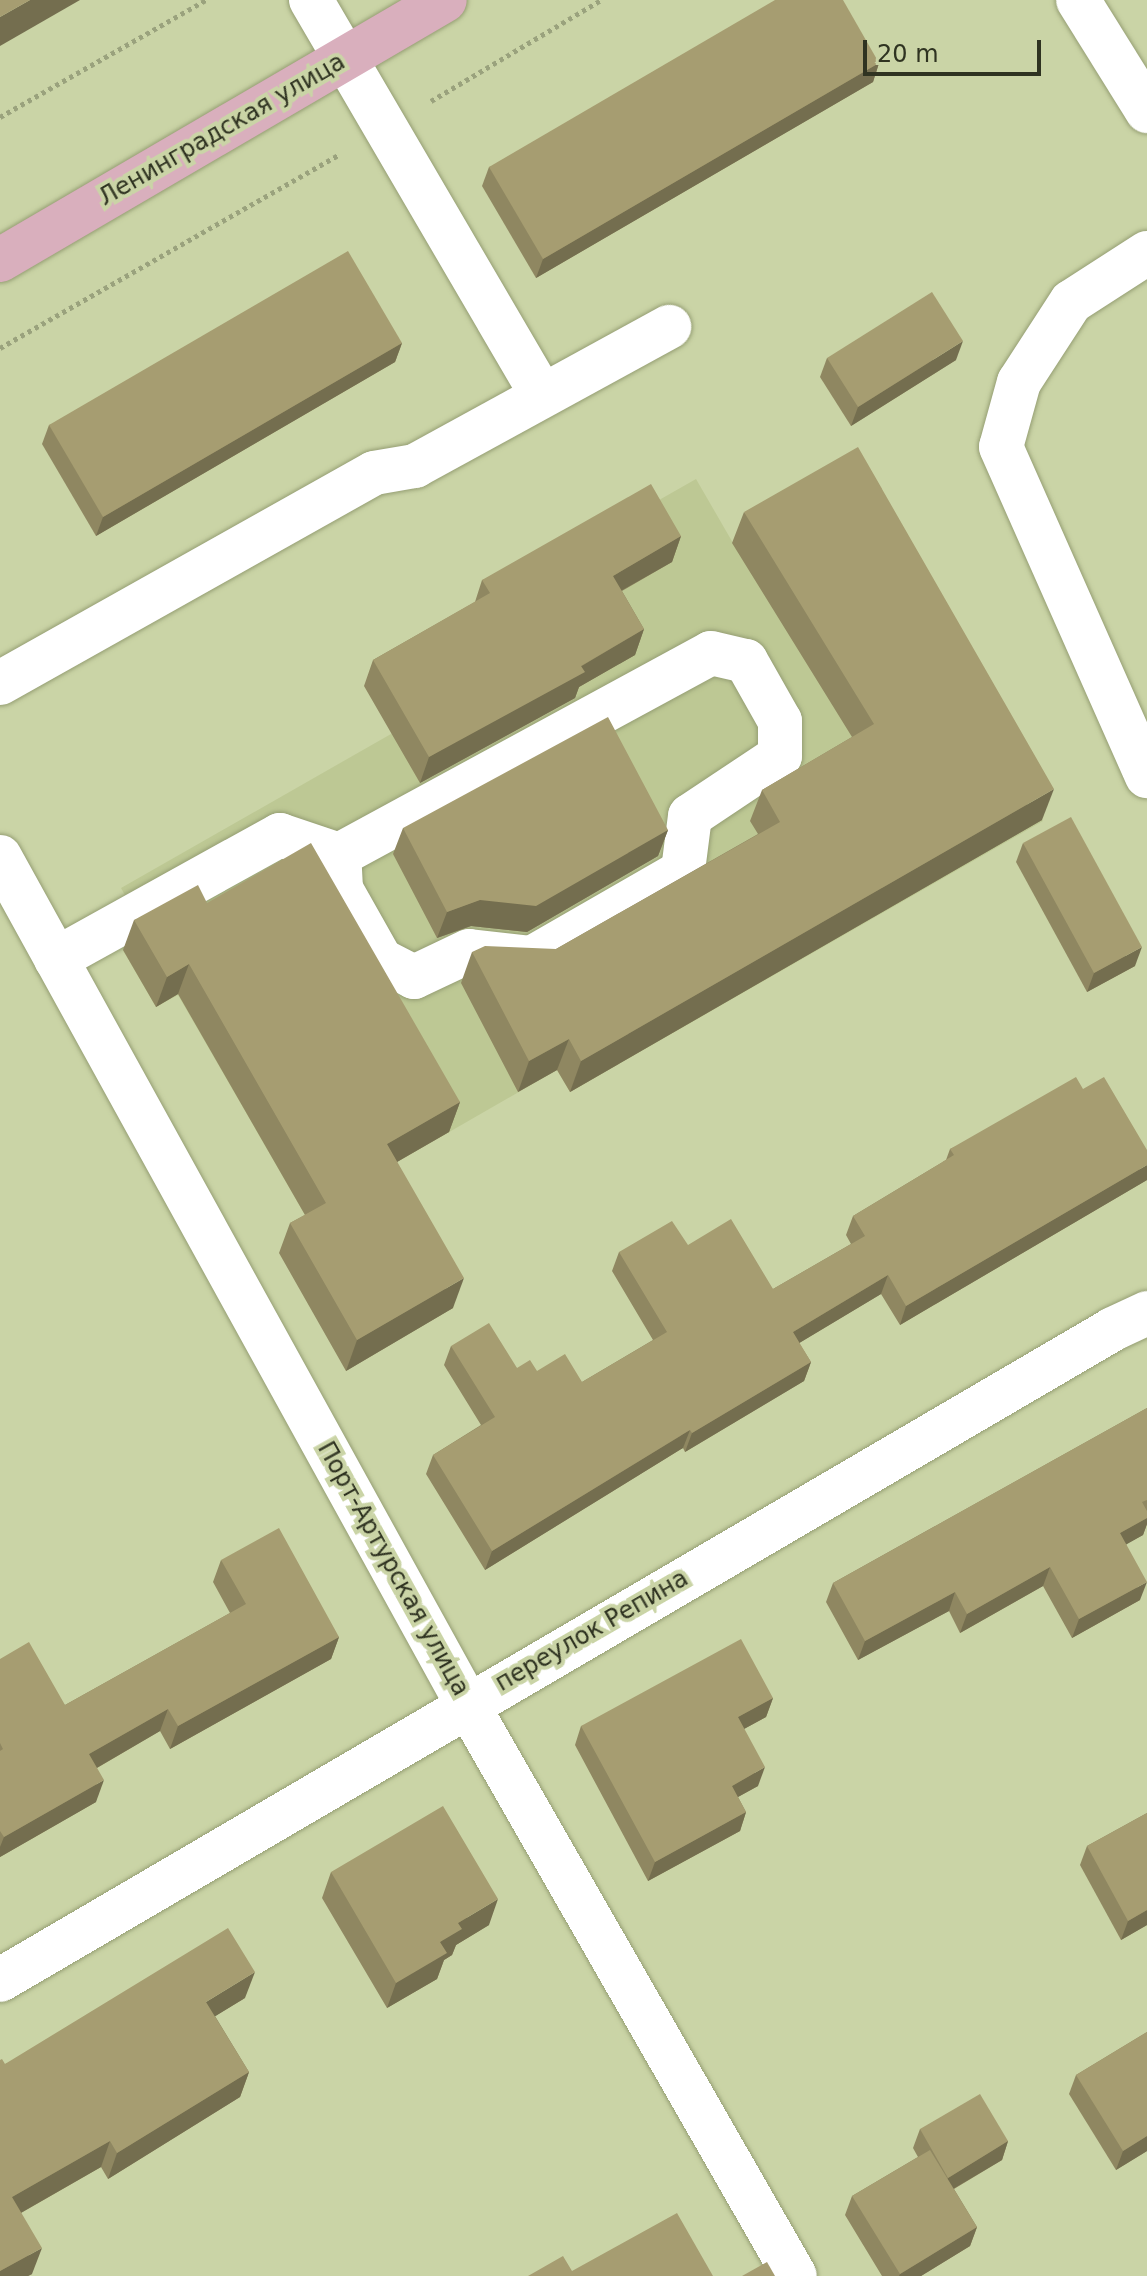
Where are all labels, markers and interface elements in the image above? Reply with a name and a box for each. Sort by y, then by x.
scale bar [867,24,1045,74]
text: 20 m [877,40,939,68]
street label: Ленинградская улица [94,48,350,212]
street label: Порт-Артурская улица [311,1437,475,1701]
street label: переулок Репина [491,1564,693,1698]

